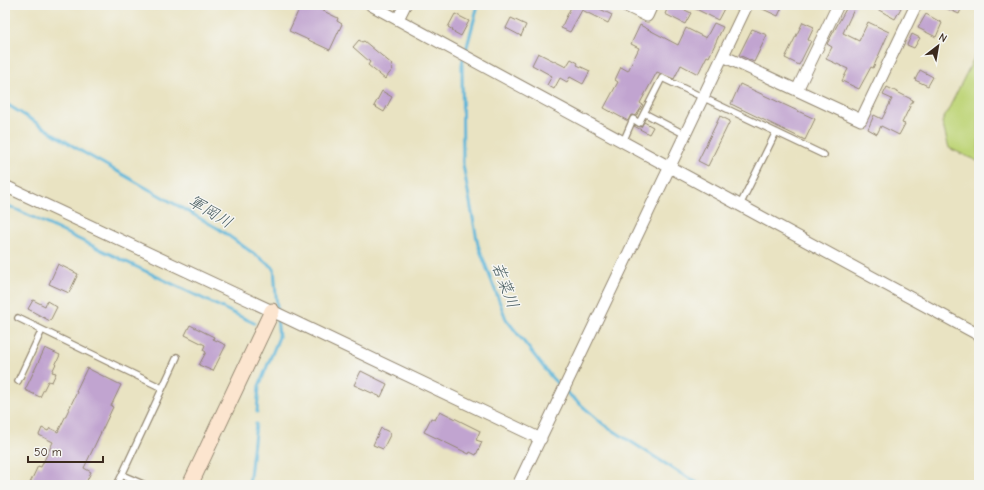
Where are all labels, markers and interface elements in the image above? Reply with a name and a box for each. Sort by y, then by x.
north arrow [918,26,958,66]
text: N [936,30,949,45]
water label: 軍岡川 [185,192,236,232]
water label: 若菜川 [488,260,522,311]
scale bar [28,438,103,464]
text: 50 m [34,445,62,459]

